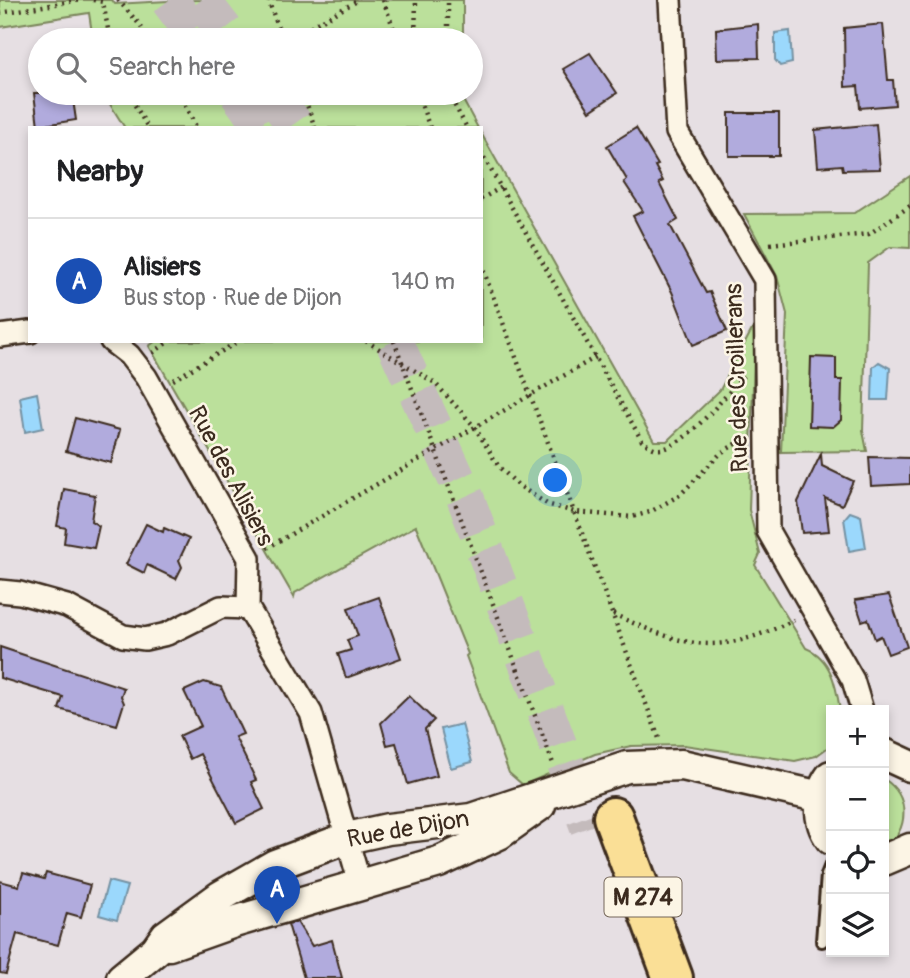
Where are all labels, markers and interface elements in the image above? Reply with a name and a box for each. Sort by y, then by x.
search box [28,28,483,105]
icon: search [52,48,90,86]
text: Search here [108,51,235,83]
text: Nearby [56,153,143,190]
text: Alisiers [123,251,201,283]
text: A [72,267,86,296]
text: 140 m [392,267,455,296]
text: Bus stop · Rue de Dijon [123,283,342,312]
street label: Rue des Croillerans [719,283,755,473]
street label: Rue des Alisiers [182,401,280,551]
your location [538,463,572,497]
map controls [826,705,889,957]
button: + [826,705,889,768]
button: − [826,768,889,831]
street label: Rue de Dijon [345,804,471,854]
button: locate [826,831,889,894]
pin: A [254,866,300,924]
road number: M 274 [604,877,682,916]
button: layers [826,894,889,957]

